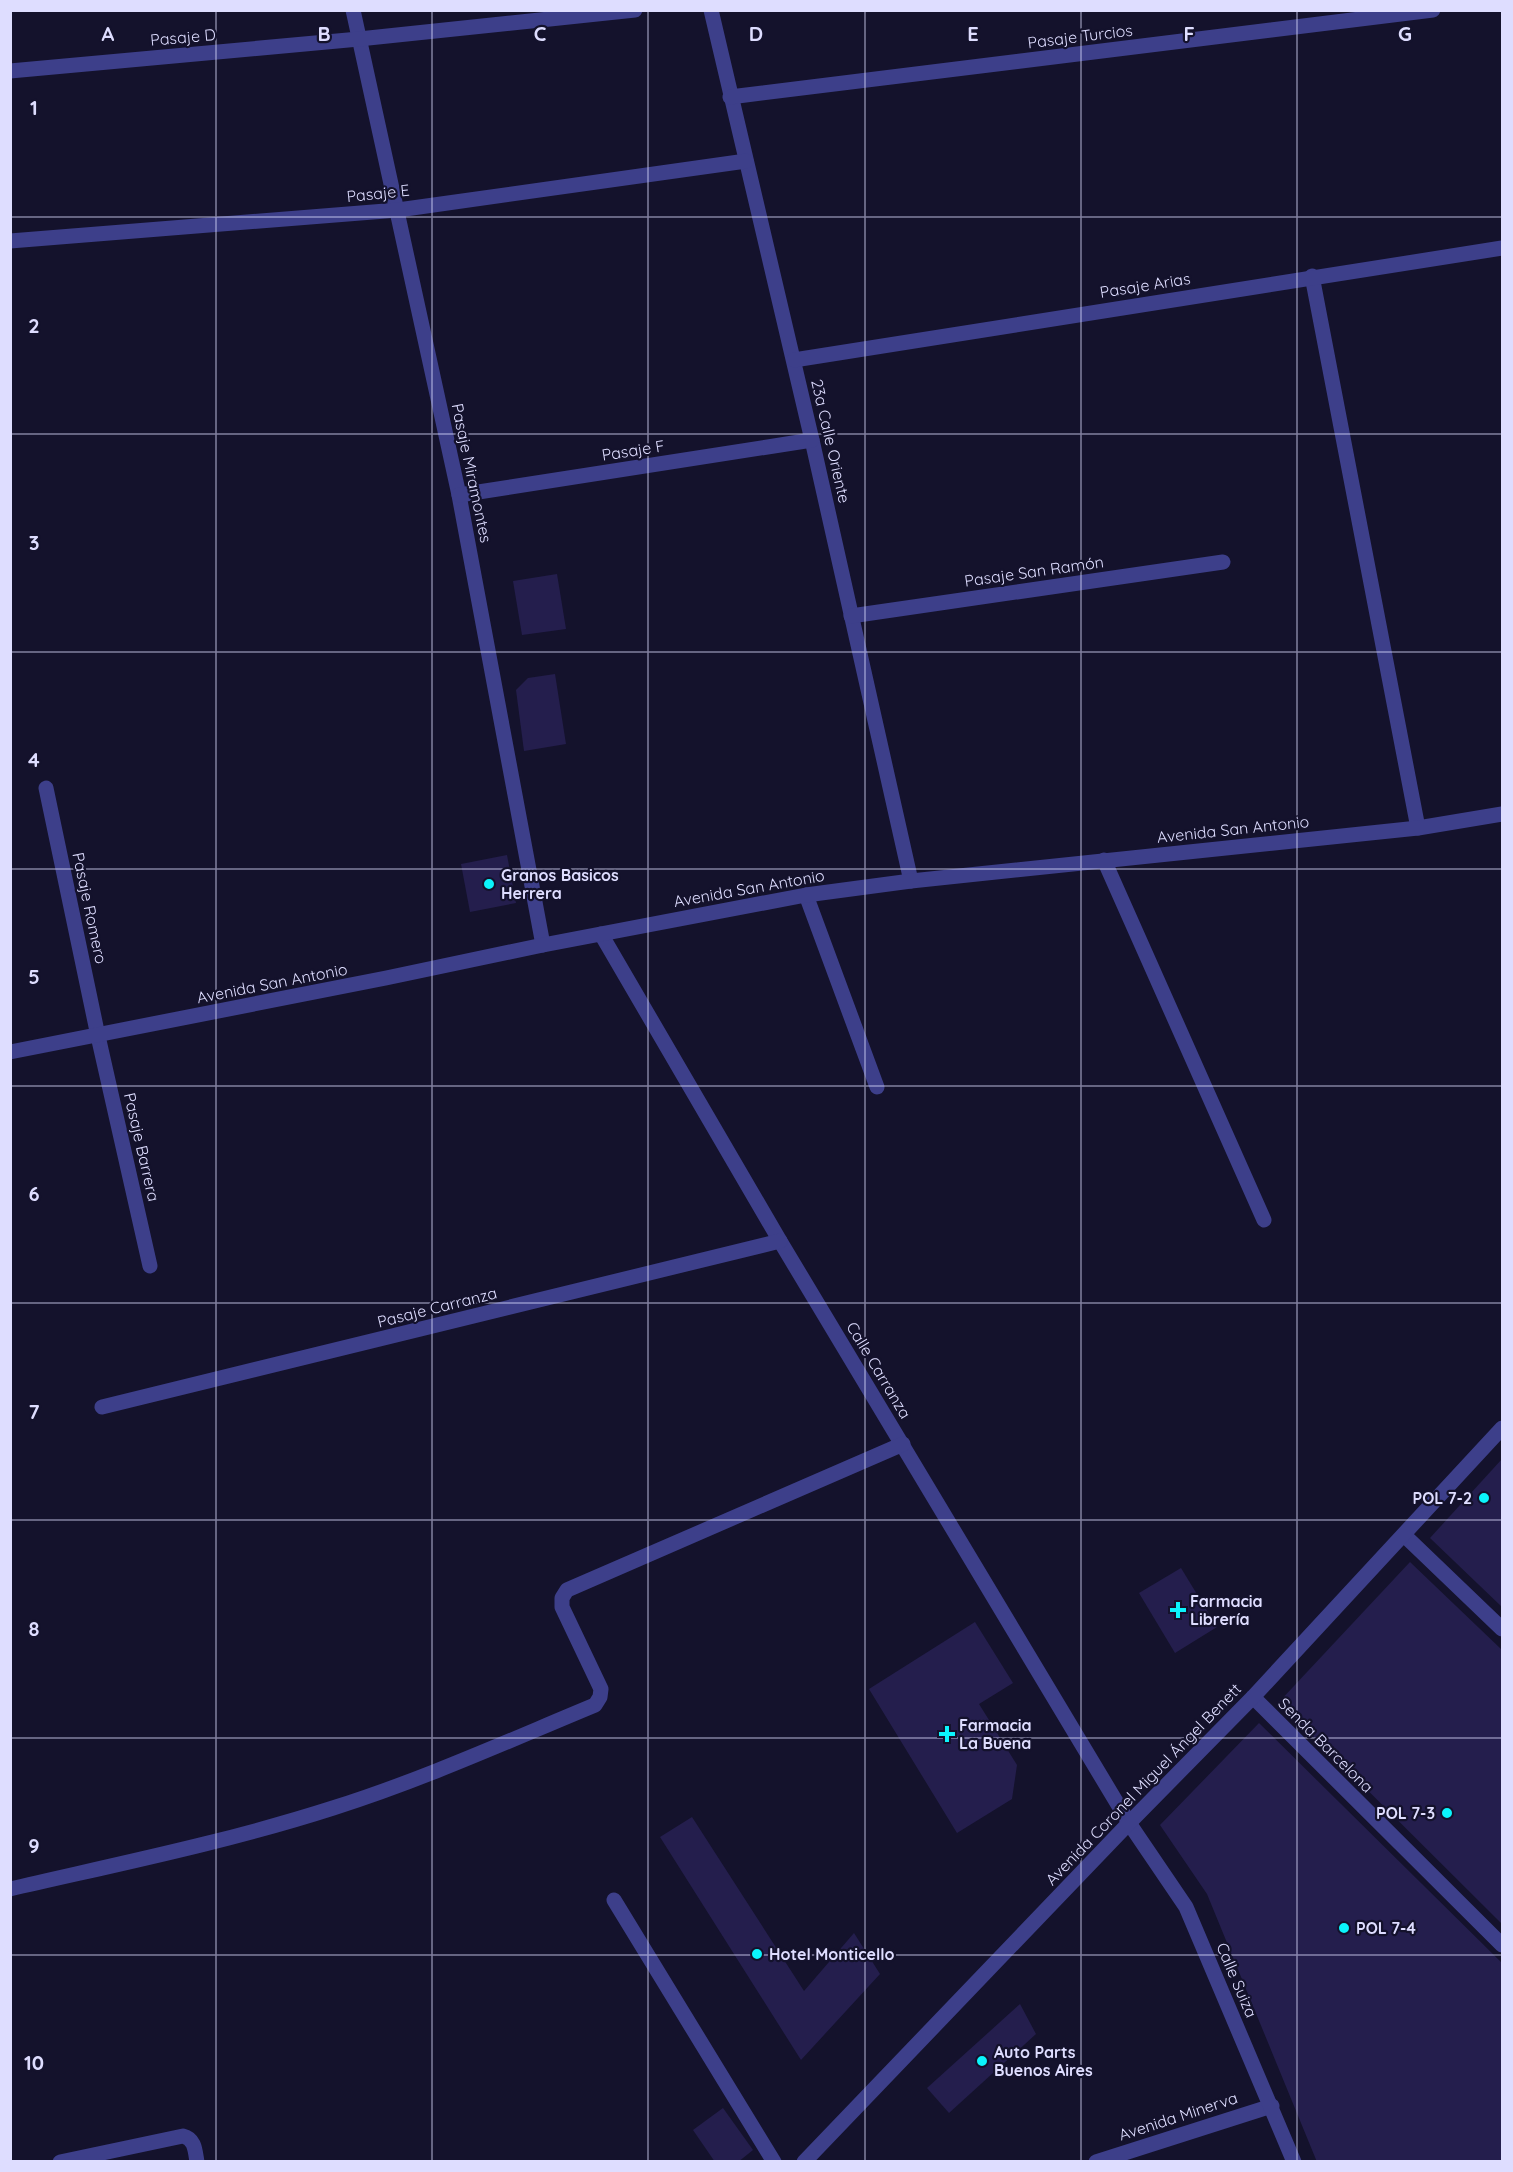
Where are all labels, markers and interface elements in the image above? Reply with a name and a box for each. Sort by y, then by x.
street label: Pasaje Turcios [1026,20,1134,52]
text: A [102,21,115,46]
text: B [317,21,331,46]
text: C [534,21,547,46]
text: D [749,21,763,46]
text: E [967,21,979,46]
text: F [1183,21,1195,46]
text: G [1398,21,1412,46]
street label: Pasaje D [149,24,217,50]
text: 1 [30,95,38,120]
street label: Pasaje E [345,180,411,206]
street label: Pasaje Arias [1098,268,1192,302]
text: 2 [28,313,40,338]
street label: 23a Calle Oriente [807,377,855,505]
street label: Pasaje Miramontes [447,402,497,544]
street label: Pasaje F [600,435,666,465]
text: 3 [29,530,39,555]
street label: Pasaje San Ramón [963,551,1105,591]
text: 4 [28,747,40,772]
street label: Avenida San Antonio [1156,811,1310,847]
street label: Pasaje Romero [68,850,112,966]
place label: Granos Basicos Herrera [501,865,619,903]
street label: Avenida San Antonio [672,865,826,911]
marker: Granos Basicos Herrera [482,877,496,891]
street label: Avenida San Antonio [195,959,349,1007]
text: 5 [28,964,40,989]
street label: Pasaje Barrera [120,1091,164,1203]
text: 6 [28,1181,40,1206]
street label: Pasaje Carranza [375,1282,499,1332]
street label: Calle Carranza [842,1318,916,1422]
text: 7 [29,1399,40,1424]
place label: POL 7-2 [1413,1488,1472,1508]
marker: POL 7-2 [1477,1491,1491,1505]
place label: Farmacia Librería [1190,1591,1263,1629]
marker: Farmacia Librería [1171,1603,1185,1617]
text: 8 [29,1616,40,1641]
street label: Avenida Coronel Miguel Ángel Benett [1041,1679,1245,1889]
street label: Senda Barcelona [1274,1693,1378,1797]
place label: Farmacia La Buena [959,1715,1032,1753]
marker: Farmacia La Buena [940,1727,954,1741]
place label: POL 7-3 [1376,1803,1435,1823]
marker: POL 7-3 [1440,1806,1454,1820]
text: 9 [28,1833,40,1858]
place label: POL 7-4 [1356,1918,1416,1938]
marker: POL 7-4 [1337,1921,1351,1935]
street label: Calle Suiza [1212,1939,1262,2021]
place label: Hotel Monticello [769,1944,894,1964]
marker: Hotel Monticello [750,1947,764,1961]
place label: Auto Parts Buenos Aires [994,2042,1093,2080]
text: 10 [24,2050,44,2075]
marker: Auto Parts Buenos Aires [975,2054,989,2068]
street label: Avenida Minerva [1116,2087,1240,2145]

